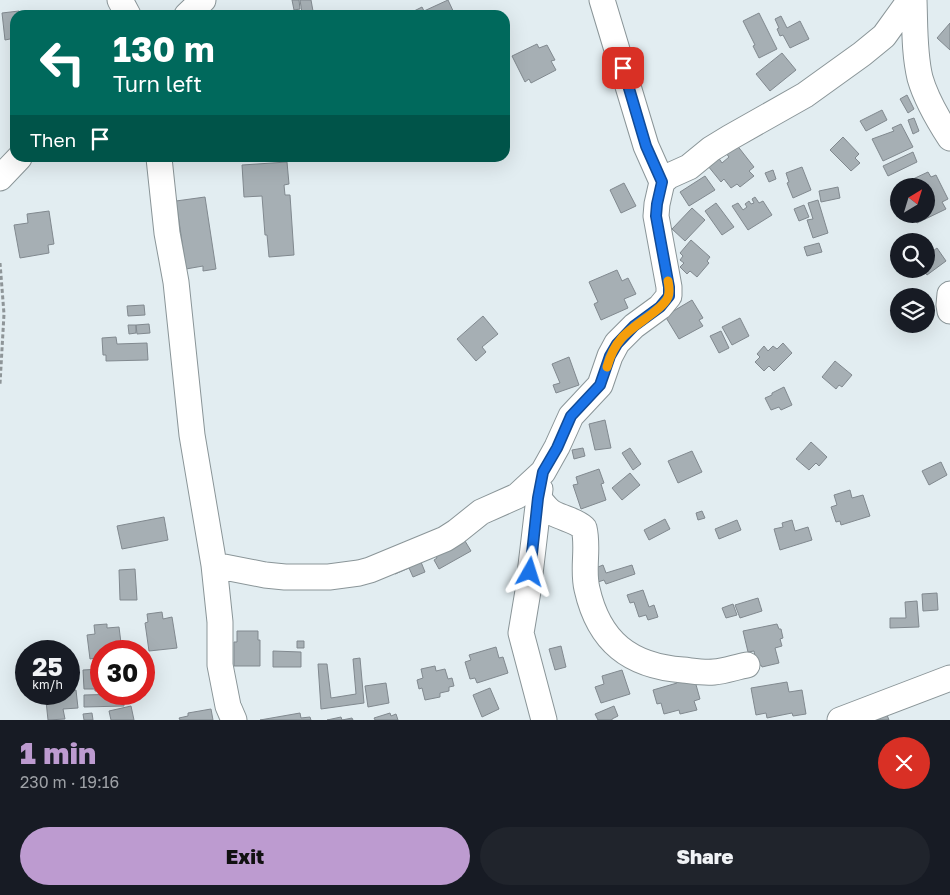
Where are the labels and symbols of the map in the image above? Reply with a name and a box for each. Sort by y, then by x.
pin [602,47,644,89]
north arrow [890,178,935,222]
position arrow [503,545,555,597]
speed limit sign: 30 [90,640,155,705]

